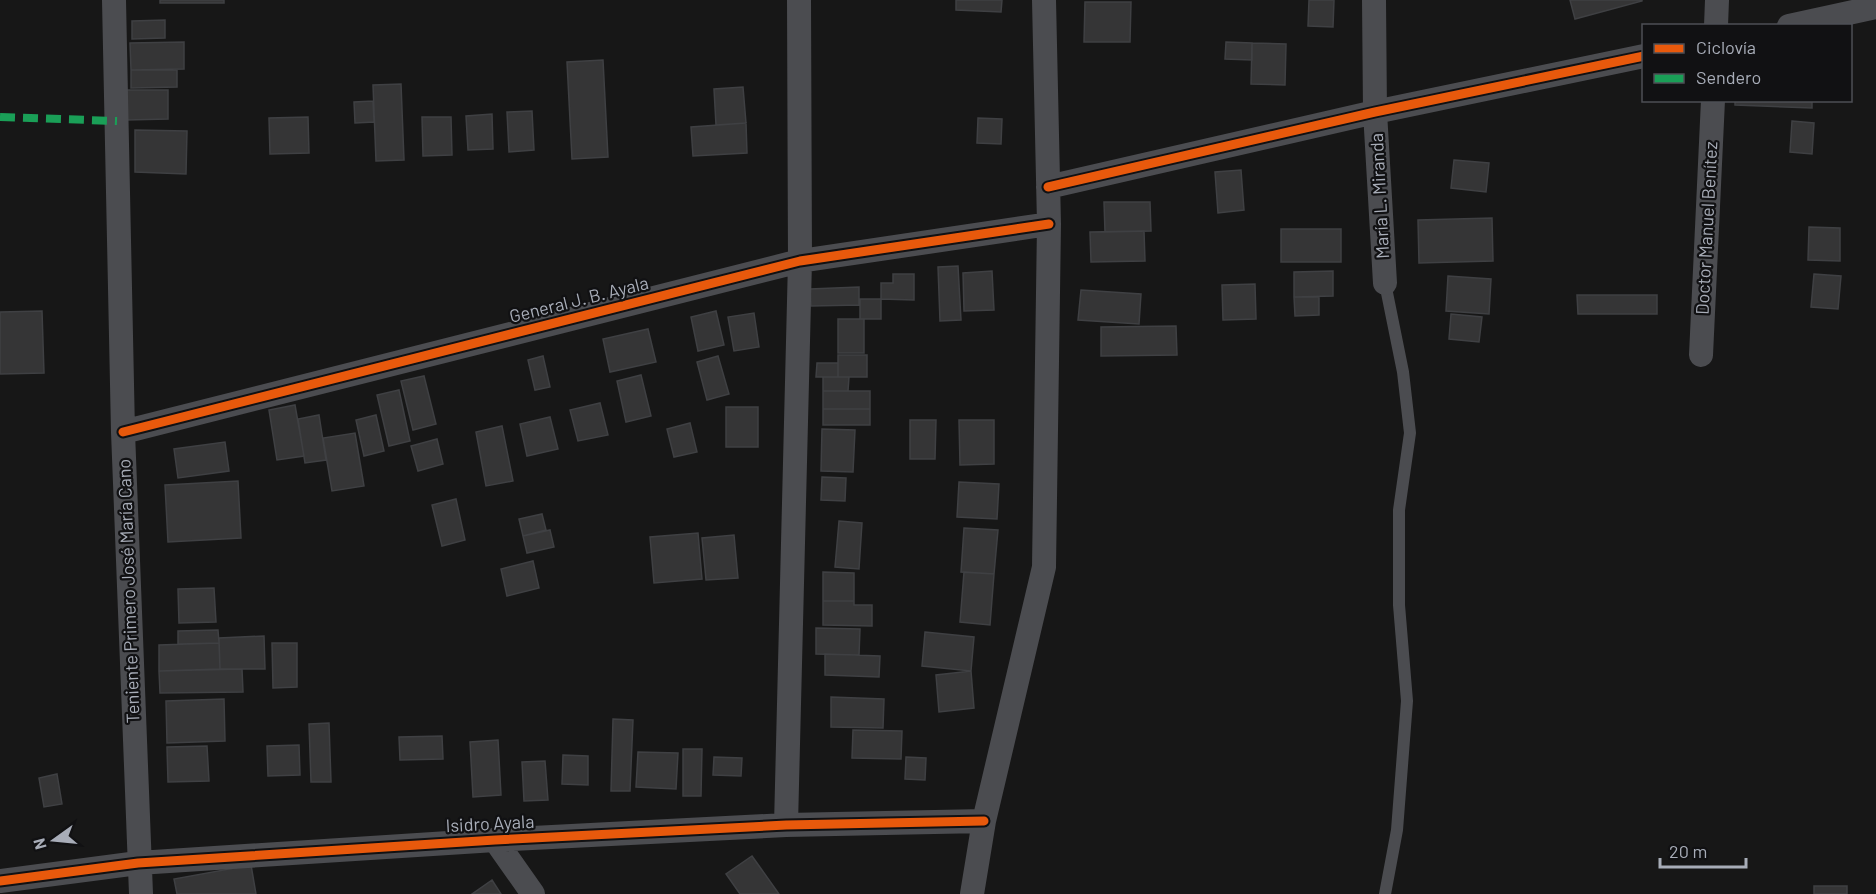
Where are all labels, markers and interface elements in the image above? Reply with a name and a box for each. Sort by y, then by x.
legend [1642,24,1852,102]
text: Ciclovía [1696,36,1756,58]
text: Sendero [1696,66,1761,88]
street label: María L. Miranda [1365,133,1393,259]
street label: Doctor Manuel Benítez [1690,141,1722,315]
street label: General J. B. Ayala [507,271,651,327]
street label: Teniente Primero José María Cano [112,459,144,724]
north arrow [24,810,84,870]
street label: Isidro Ayala [445,810,535,836]
scale bar [1660,831,1746,869]
text: N [28,836,50,852]
text: 20 m [1669,840,1707,862]

